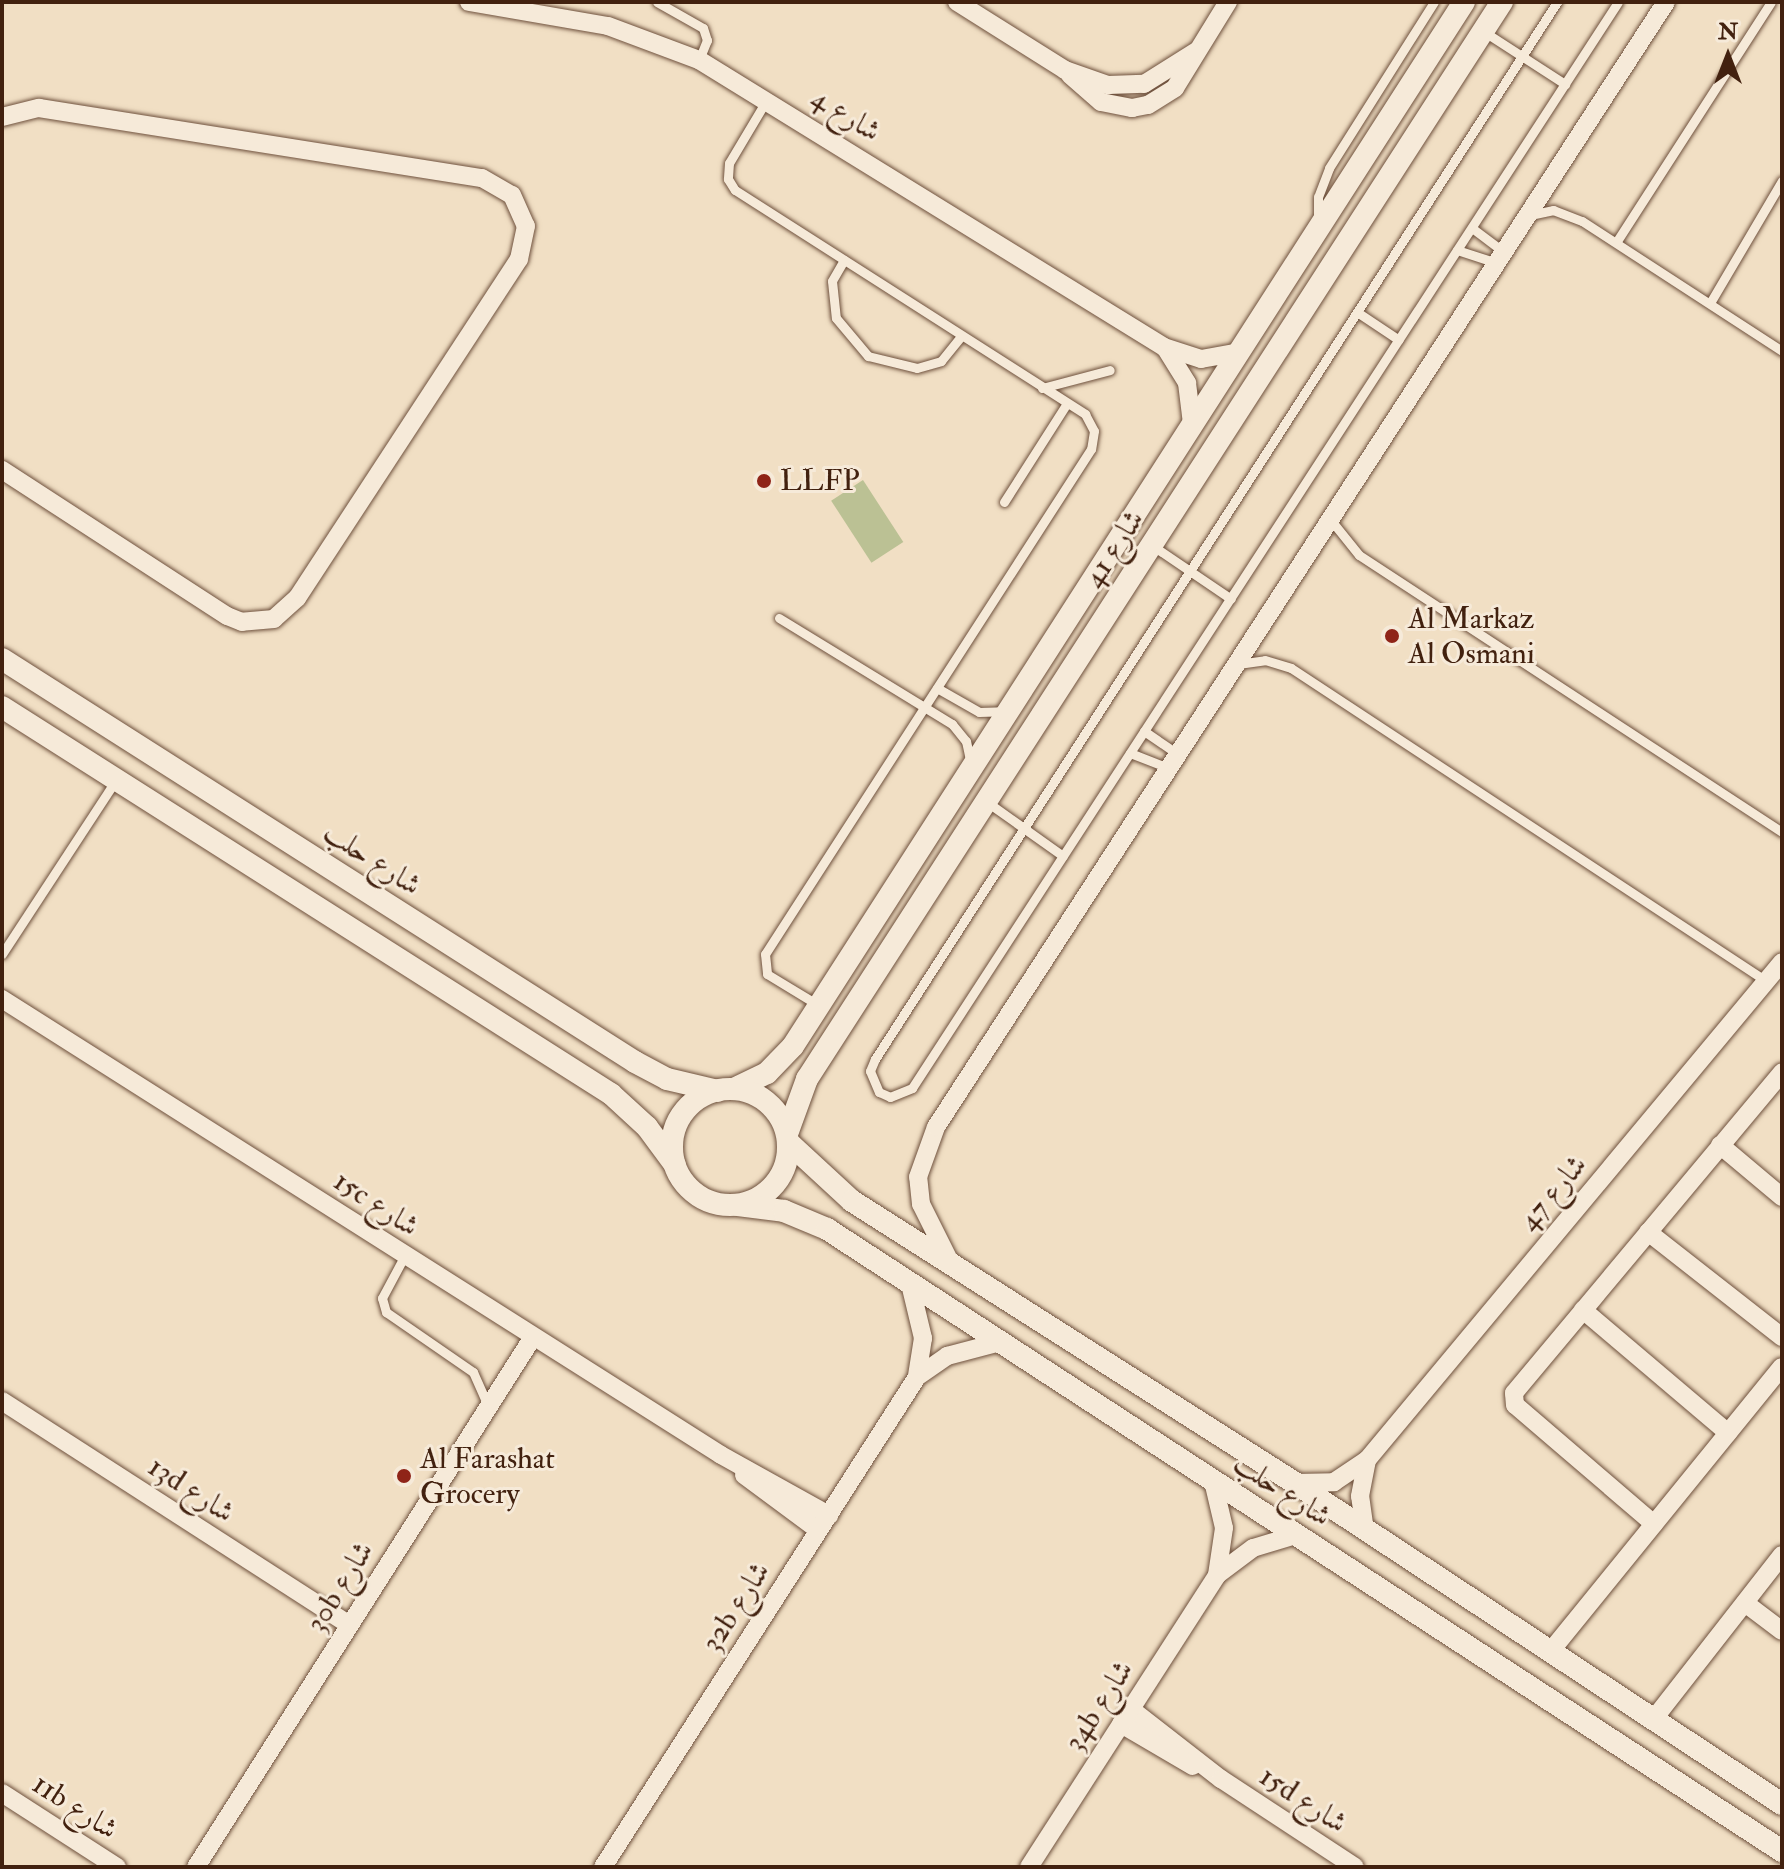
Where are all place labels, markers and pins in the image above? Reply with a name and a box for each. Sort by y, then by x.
place label: LLFP [780,463,860,499]
marker: LLFP [755,472,773,490]
place label: Al Markaz Al Osmani [1408,601,1535,672]
marker: Al Markaz Al Osmani [1383,627,1401,645]
place label: Al Farashat Grocery [420,1441,555,1512]
marker: Al Farashat Grocery [395,1467,413,1485]

